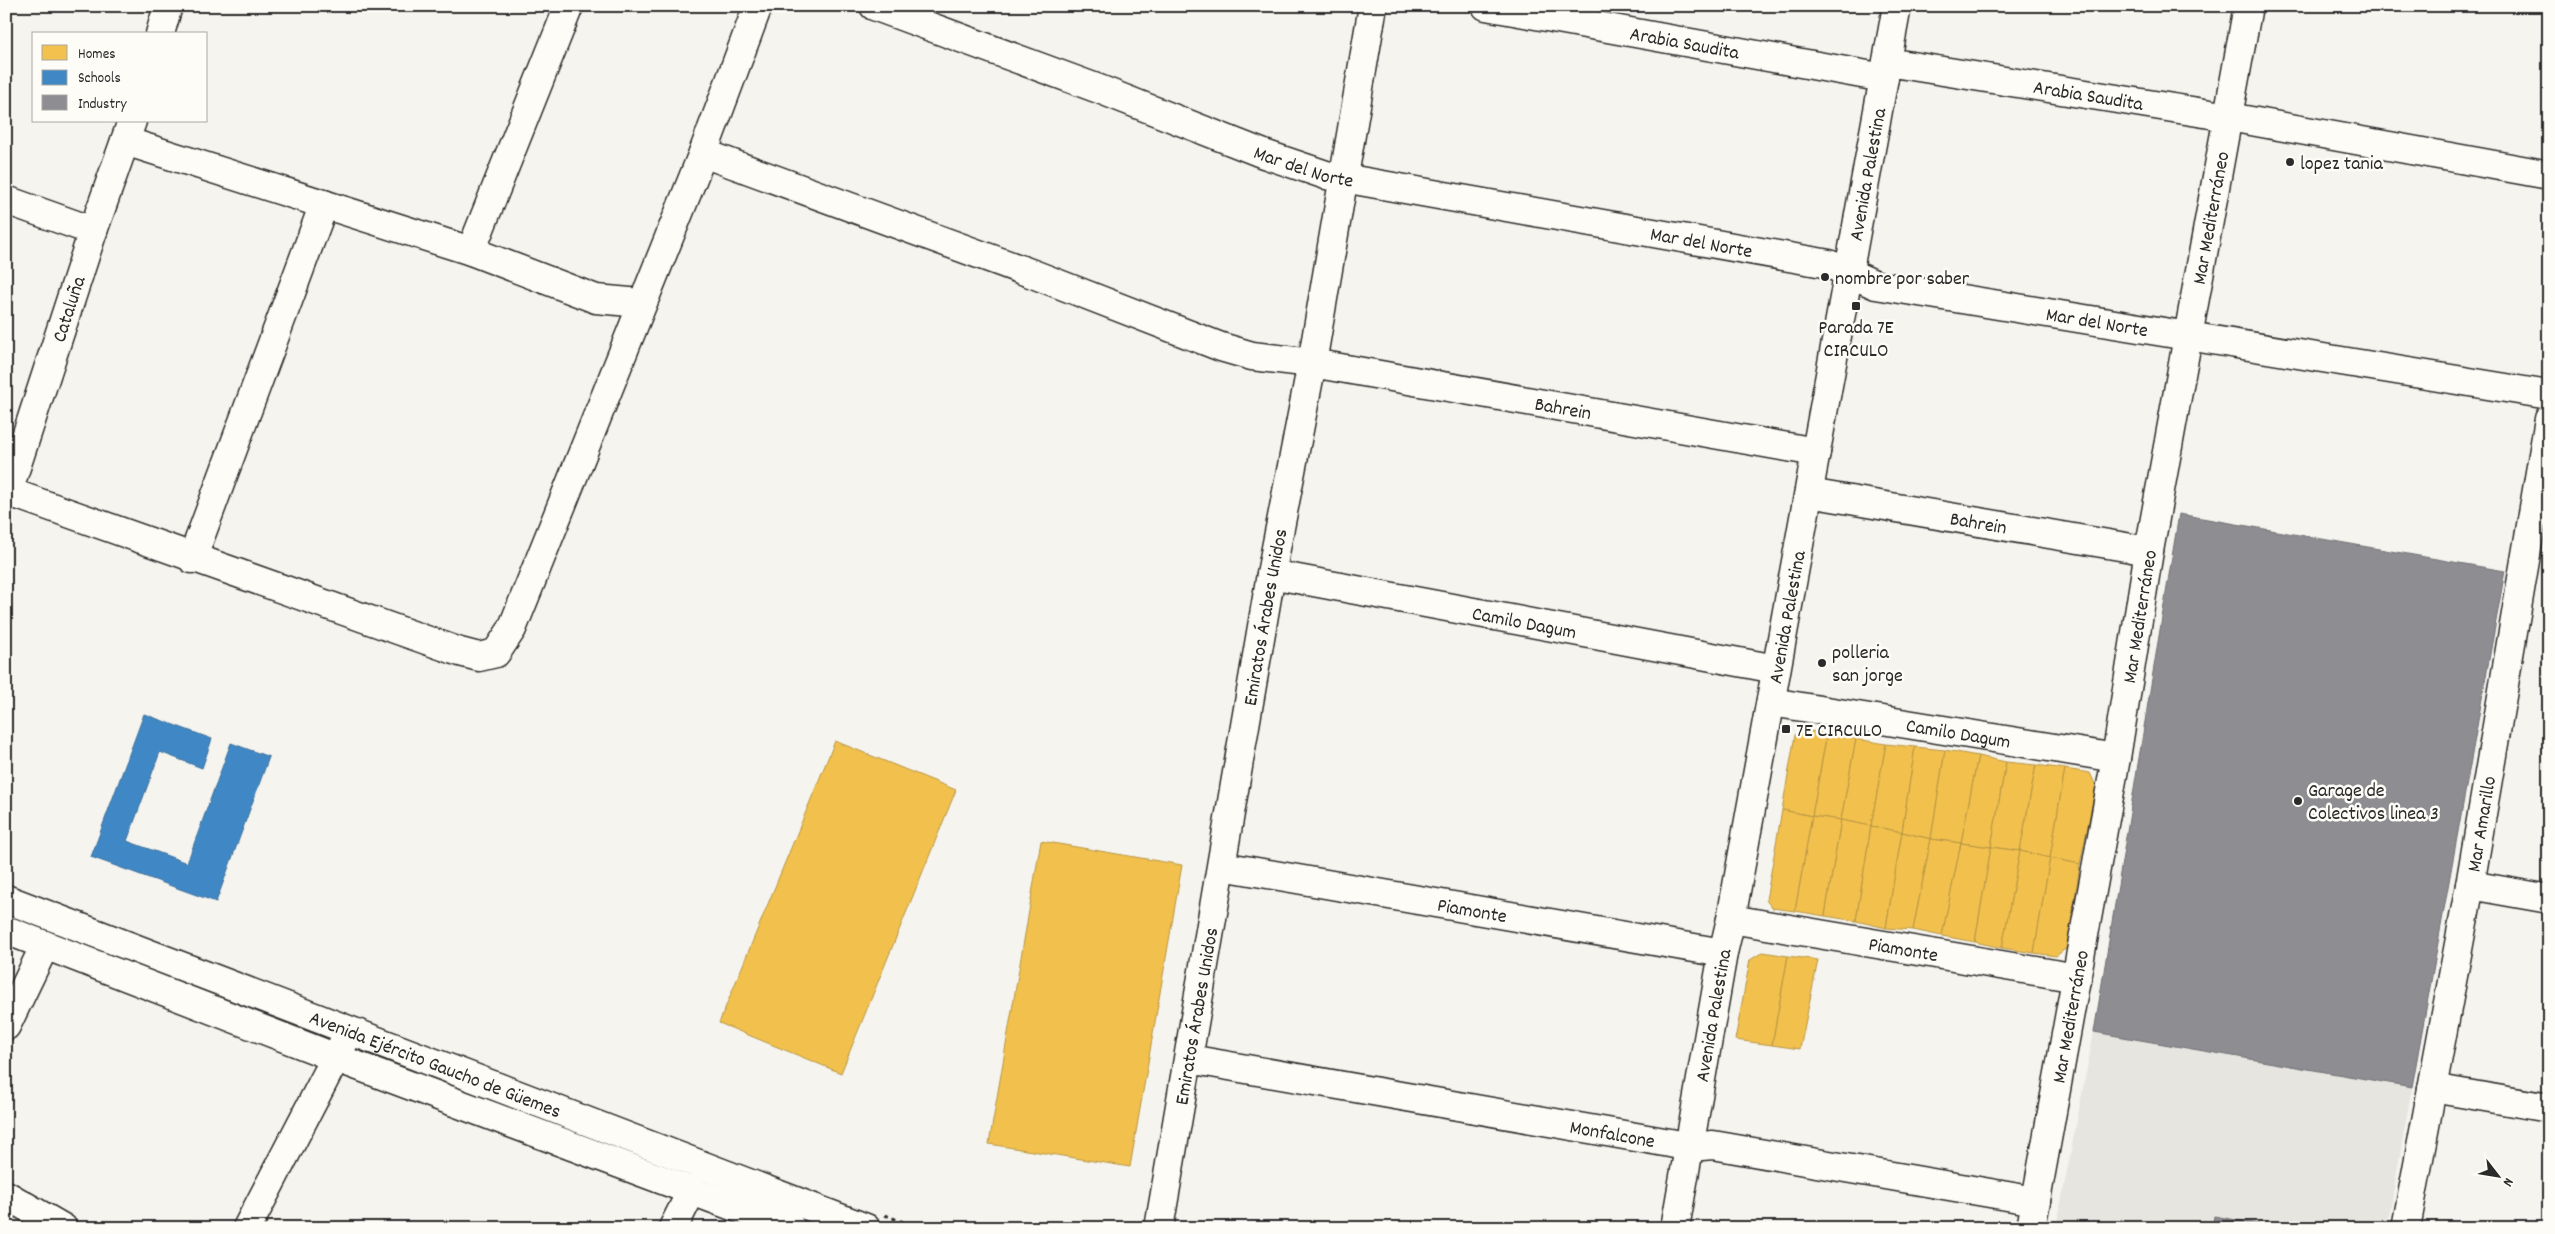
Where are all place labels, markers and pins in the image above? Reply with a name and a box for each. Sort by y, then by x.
place label: lopez tania [2300,151,2384,179]
marker: lopez tania [2284,156,2296,168]
place label: nombre por saber [1835,266,1970,294]
marker: nombre por saber [1819,271,1831,283]
marker: Parada 7E CIRCULO [1850,300,1862,312]
place label: Parada 7E CIRCULO [1818,315,1894,366]
place label: polleria san jorge [1832,640,1903,691]
marker: polleria san jorge [1816,657,1828,669]
place label: 7E CIRCULO [1796,718,1882,746]
marker: 7E CIRCULO [1780,723,1792,735]
place label: Garage de Colectivos linea 3 [2308,778,2439,829]
marker: Garage de Colectivos linea 3 [2292,795,2304,807]

